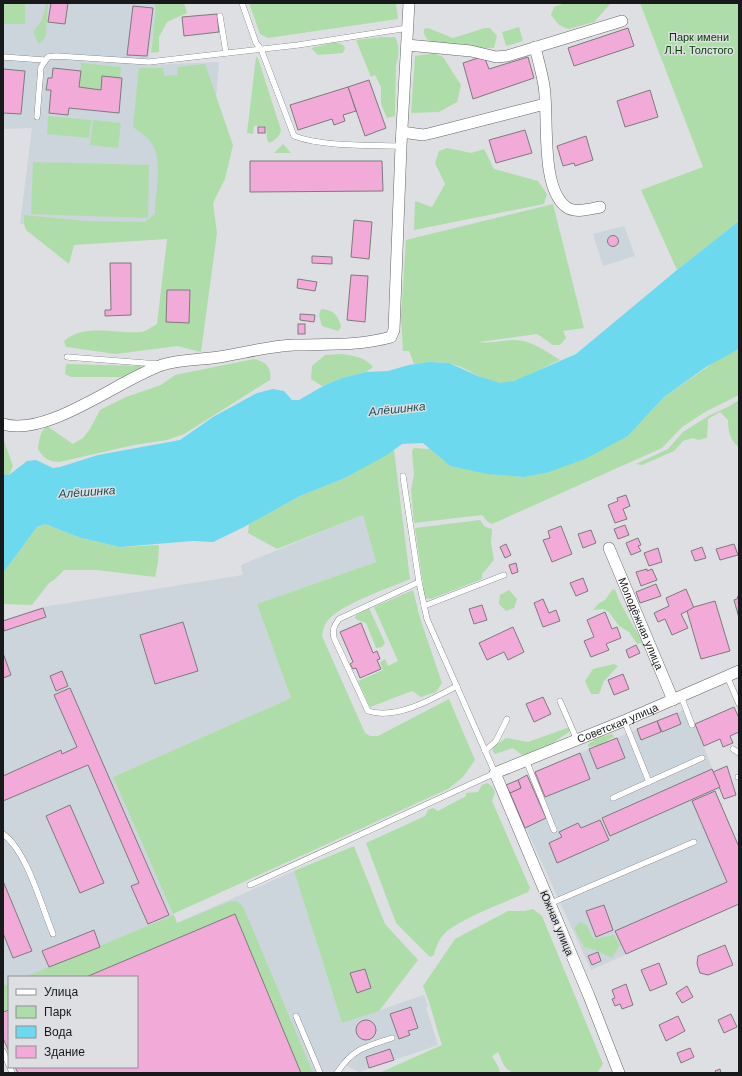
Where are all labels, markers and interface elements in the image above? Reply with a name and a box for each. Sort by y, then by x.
park label: Парк имени Л.Н. Толстого [665,31,733,56]
water label: Алёшинка [367,399,426,419]
water label: Алёшинка [57,483,116,501]
street label: Молодёжная улица [616,576,666,672]
street label: Советская улица [575,701,661,745]
street label: Южная улица [538,888,577,958]
legend [8,976,138,1068]
text: Улица [44,985,78,999]
text: Парк [44,1005,72,1019]
text: Вода [44,1025,72,1039]
text: Здание [44,1045,85,1059]

